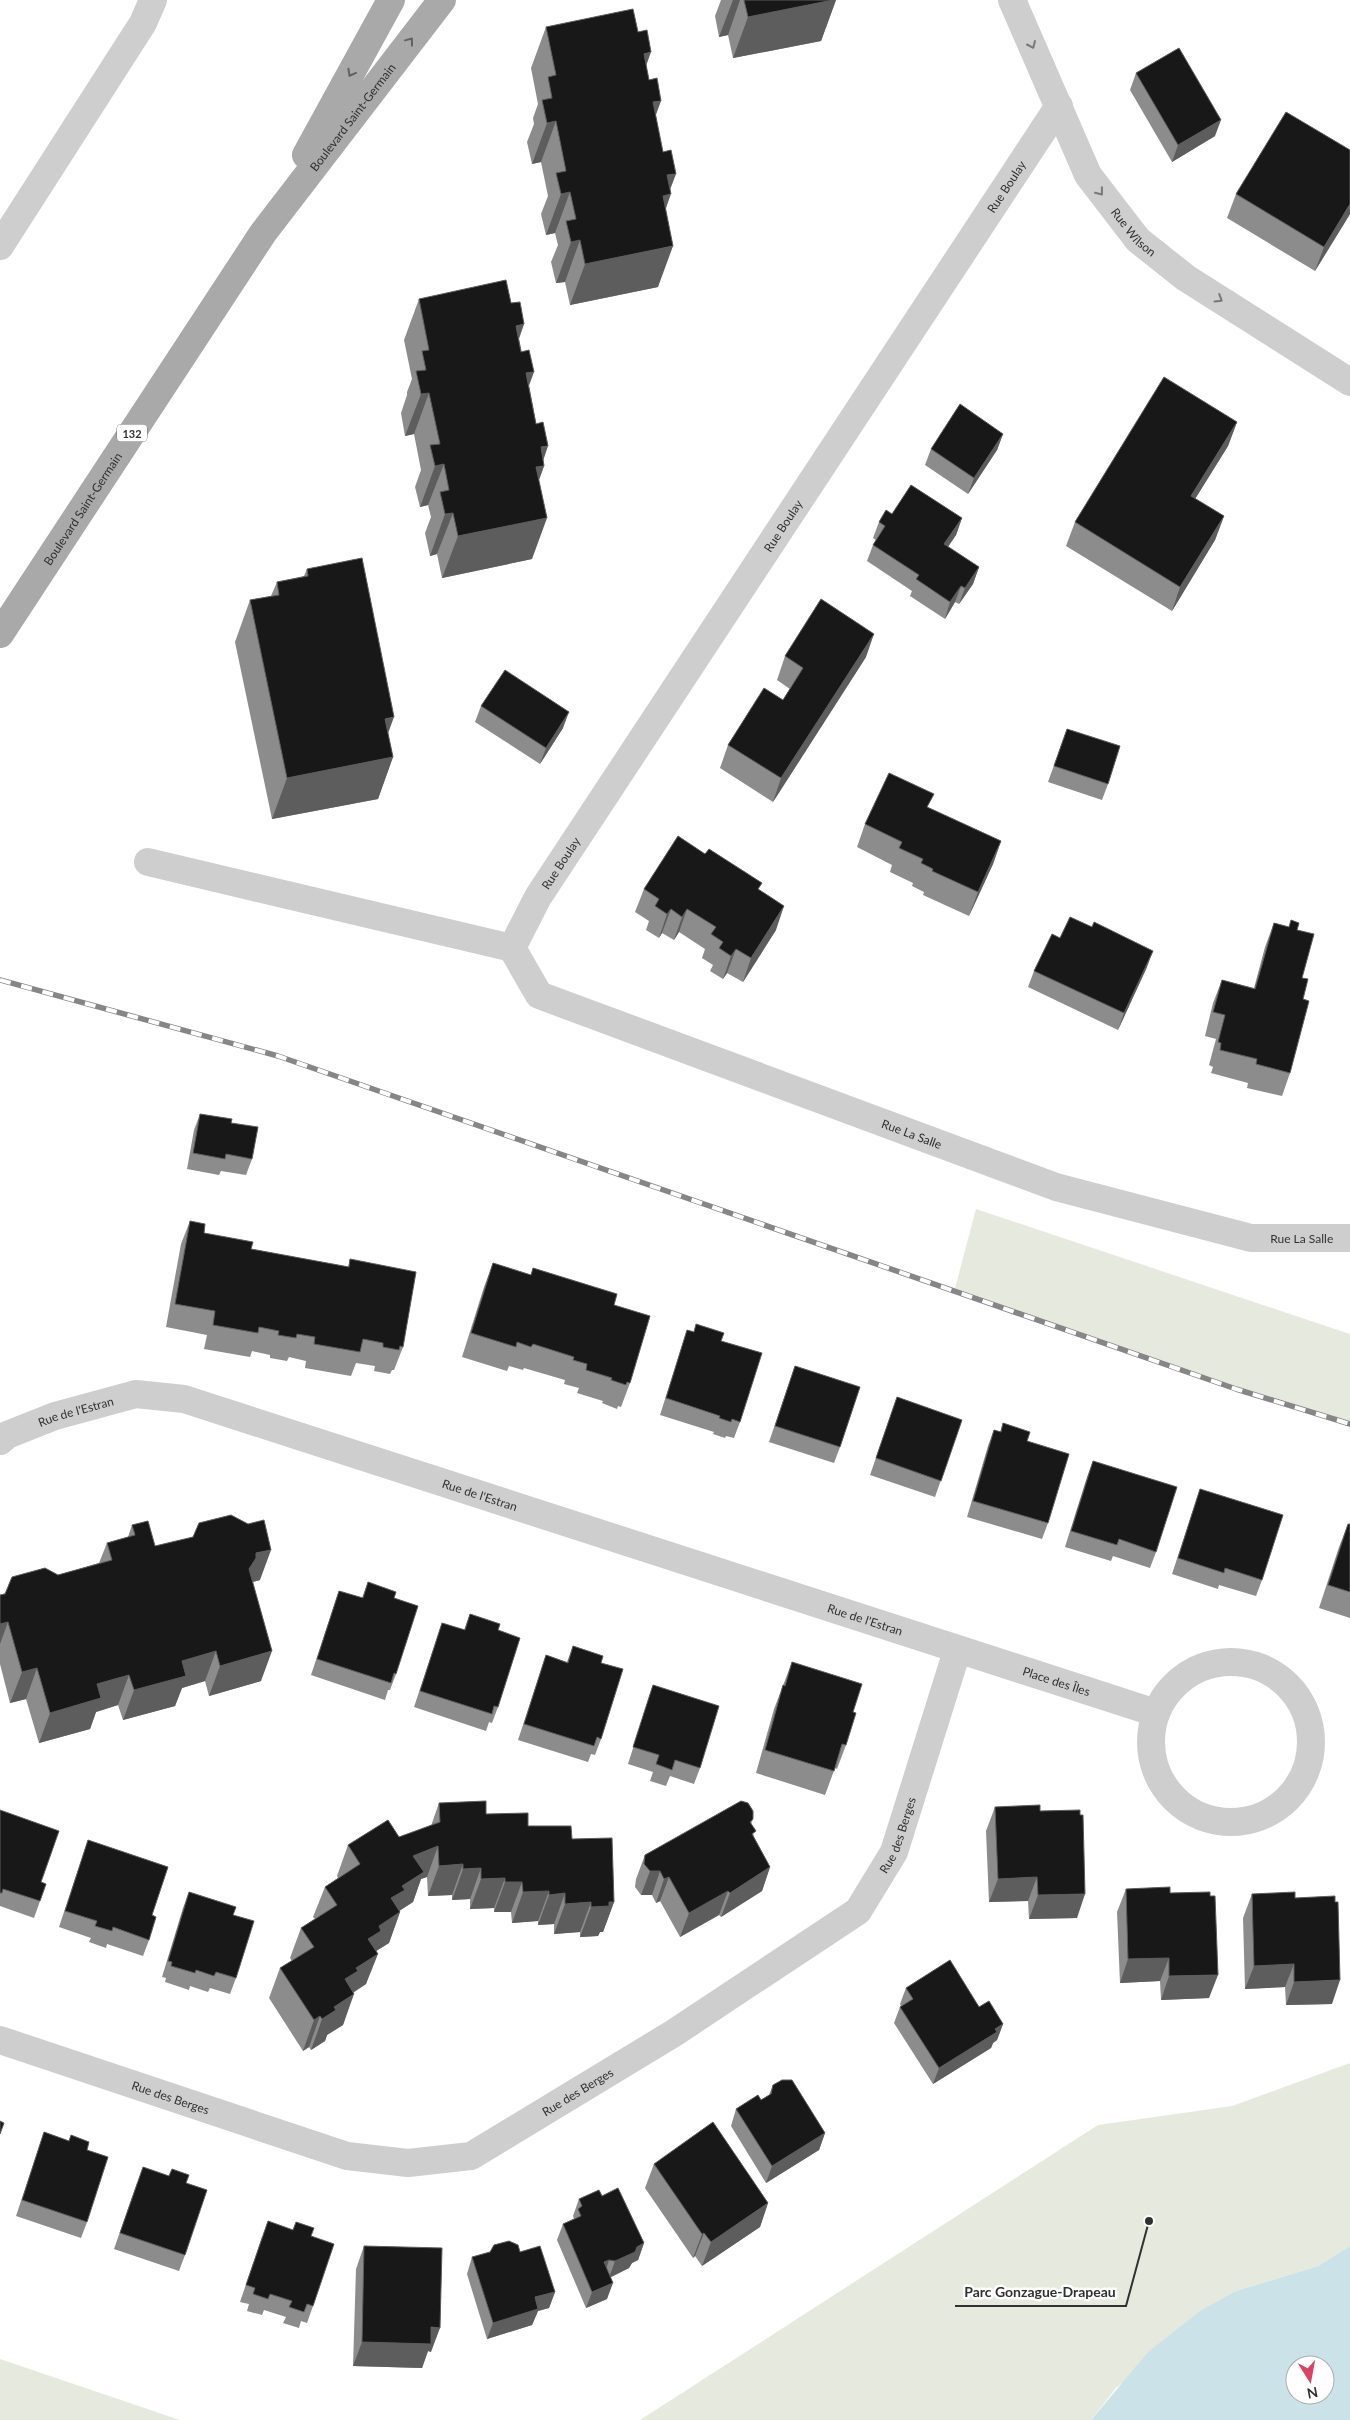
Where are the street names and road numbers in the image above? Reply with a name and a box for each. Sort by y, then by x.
street label: Boulevard Saint-Germain [306,60,398,174]
street label: Rue Boulay [983,157,1029,215]
street label: Rue Wilson [1108,205,1159,259]
road number: 132 [117,424,147,442]
street label: Boulevard Saint-Germain [40,449,125,568]
street label: Rue Boulay [760,496,806,555]
street label: Rue Boulay [538,833,583,892]
street label: Rue La Salle [880,1115,944,1151]
street label: Rue La Salle [1270,1231,1333,1246]
street label: Rue de l'Estran [36,1393,115,1430]
street label: Rue de l'Estran [440,1475,519,1514]
street label: Rue de l'Estran [826,1600,905,1638]
street label: Place des Îles [1021,1663,1092,1699]
street label: Rue des Berges [875,1795,918,1876]
street label: Rue des Berges [539,2064,616,2119]
street label: Rue des Berges [130,2077,211,2117]

